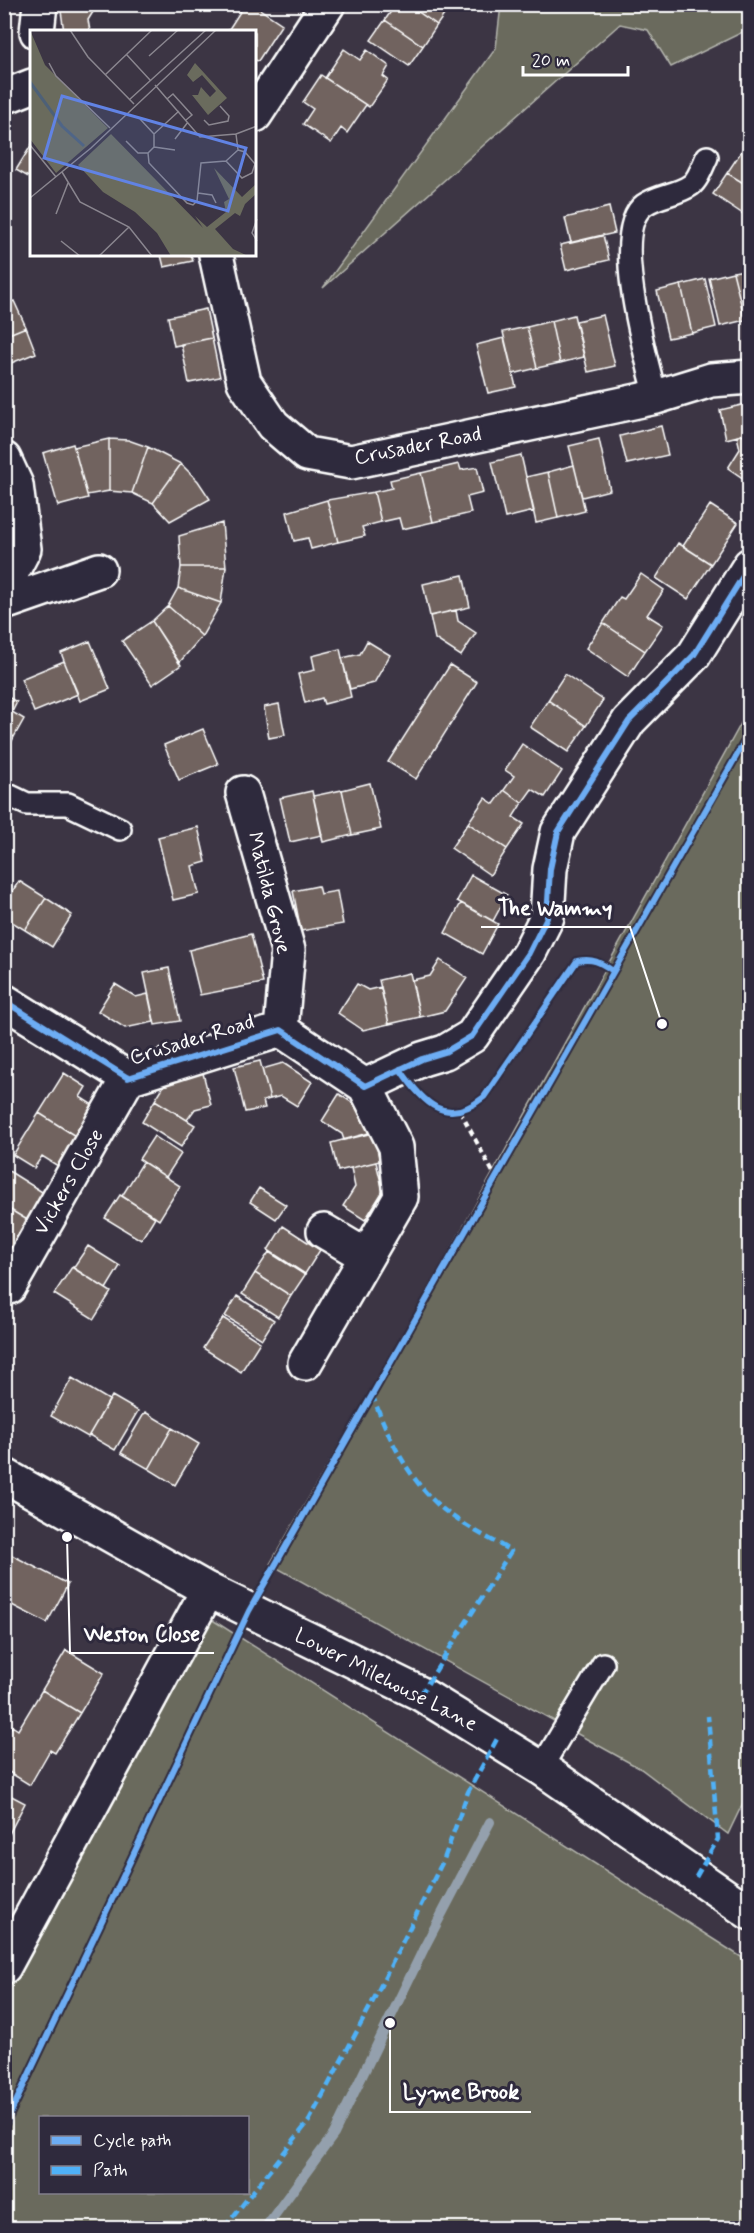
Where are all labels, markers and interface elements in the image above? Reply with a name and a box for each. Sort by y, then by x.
inset map [30,30,256,256]
scale bar [523,39,628,77]
text: 20 m [532,49,570,73]
street label: Crusader Road [352,420,484,472]
street label: Matilda Grove [240,829,298,957]
callout: The Wammy [481,887,630,927]
text: The Wammy [498,895,612,923]
street label: Crusader Road [126,1008,258,1072]
street label: Vickers Close [27,1124,111,1240]
callout: Weston Close [70,1613,214,1653]
text: Weston Close [83,1621,200,1649]
street label: Lower Milehouse Lane [290,1622,482,1738]
callout: Lyme Brook [390,2072,531,2112]
text: Lyme Brook [403,2079,519,2107]
legend [39,2116,249,2194]
text: Cycle path [93,2129,171,2153]
text: Path [93,2159,128,2183]

